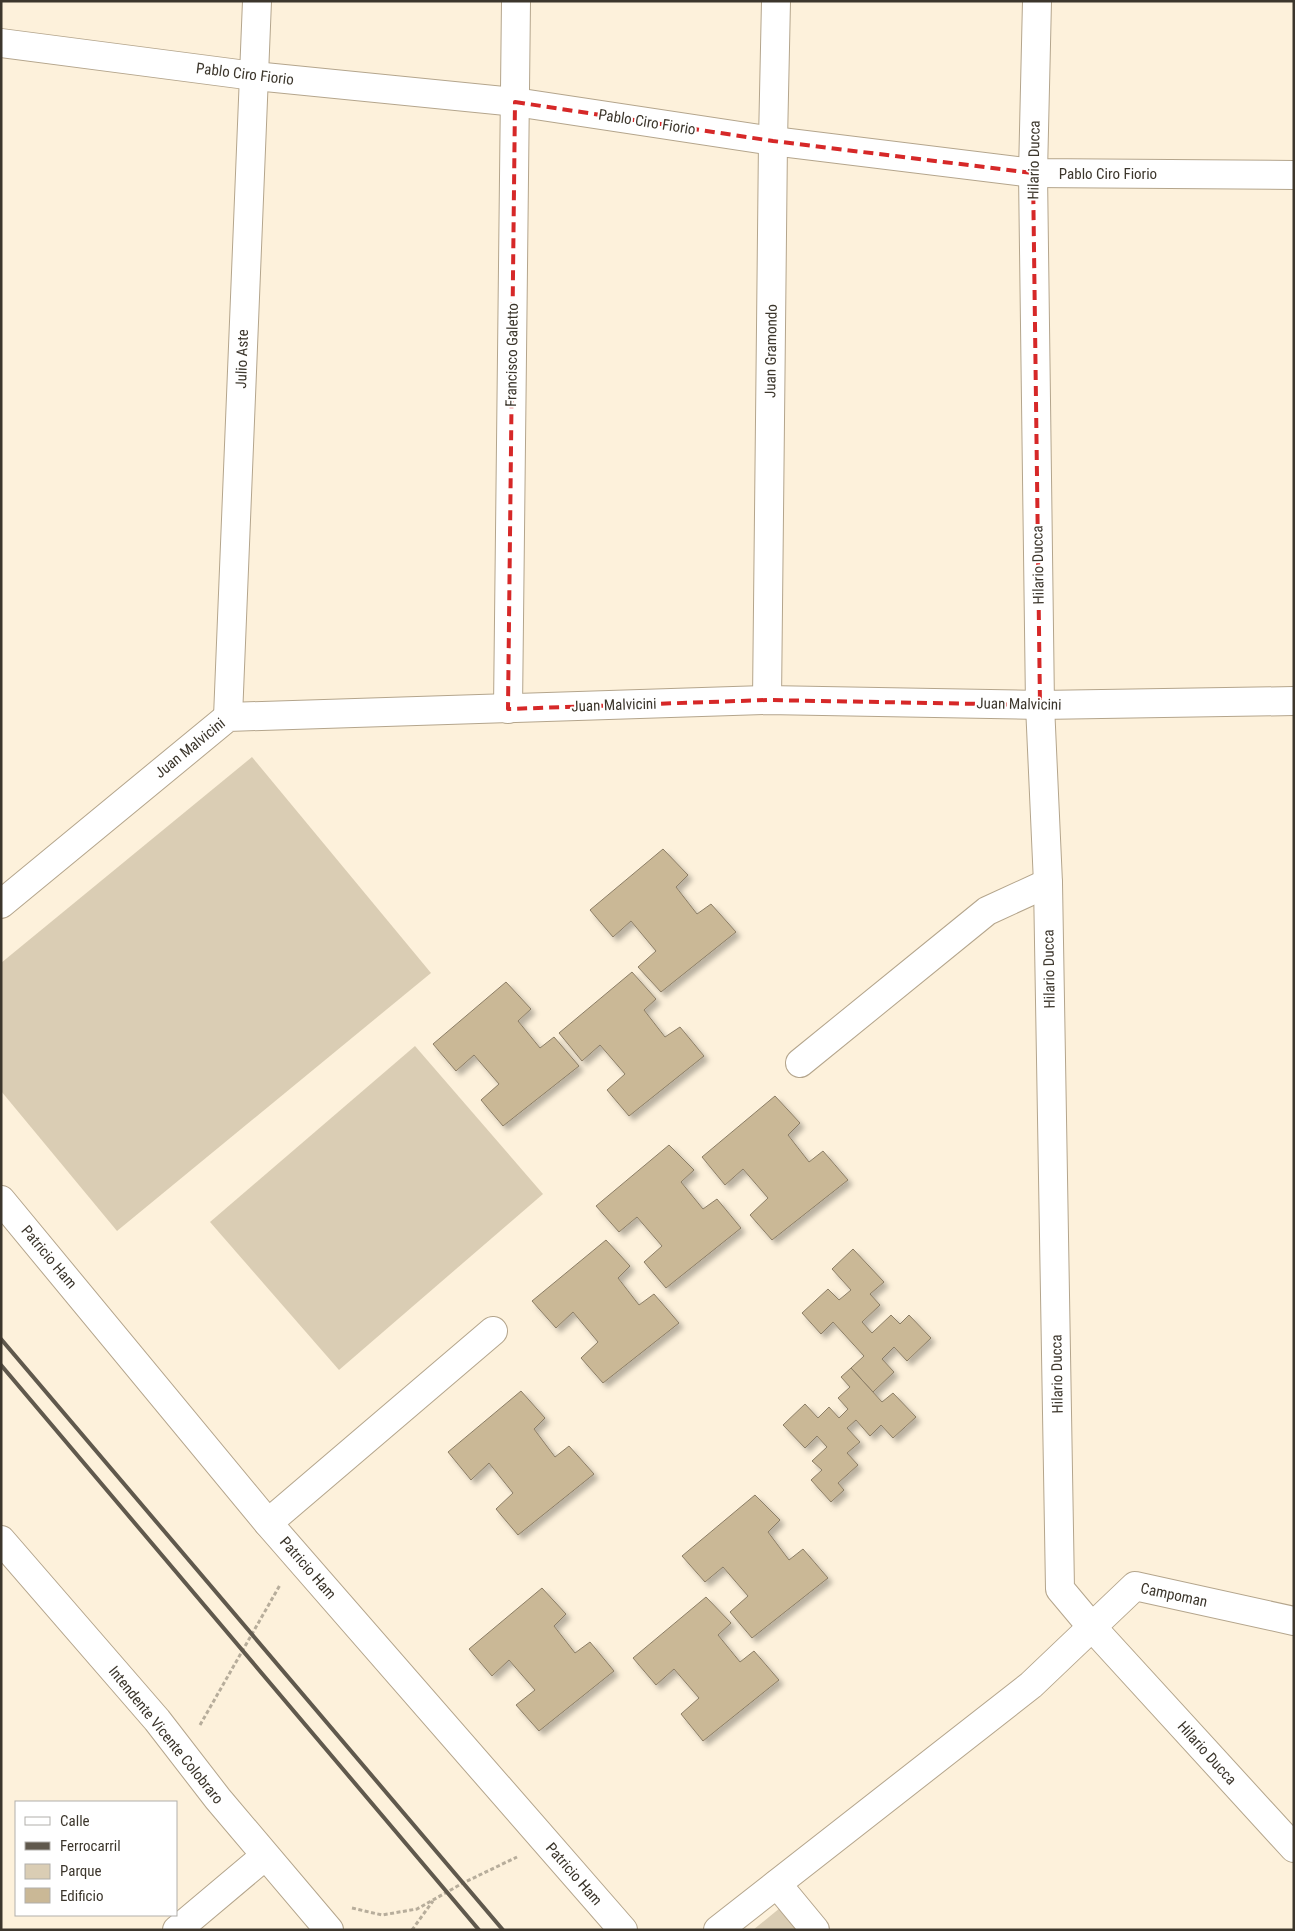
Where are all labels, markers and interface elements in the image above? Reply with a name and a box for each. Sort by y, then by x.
street label: Pablo Ciro Fiorio [195,59,295,89]
street label: Pablo Ciro Fiorio [597,105,697,139]
street label: Hilario Ducca [1024,120,1044,200]
street label: Pablo Ciro Fiorio [1059,165,1157,183]
street label: Francisco Galetto [502,303,522,407]
street label: Juan Gramondo [761,304,781,398]
street label: Julio Aste [232,329,252,389]
street label: Hilario Ducca [1028,525,1048,605]
street label: Juan Malvicini [976,694,1062,714]
street label: Juan Malvicini [571,695,657,715]
street label: Juan Malvicini [151,714,229,782]
street label: Hilario Ducca [1039,929,1059,1009]
street label: Patricio Ham [17,1222,81,1292]
street label: Hilario Ducca [1047,1334,1067,1414]
street label: Patricio Ham [276,1533,340,1603]
street label: Campoman [1139,1579,1209,1611]
street label: Intendente Vicente Colobraro [105,1662,227,1808]
street label: Hilario Ducca [1174,1718,1240,1788]
legend [15,1801,178,1916]
text: Calle [60,1812,90,1830]
text: Ferrocarril [60,1837,121,1855]
street label: Patricio Ham [542,1839,606,1909]
text: Parque [60,1862,102,1880]
text: Edificio [60,1887,103,1905]

